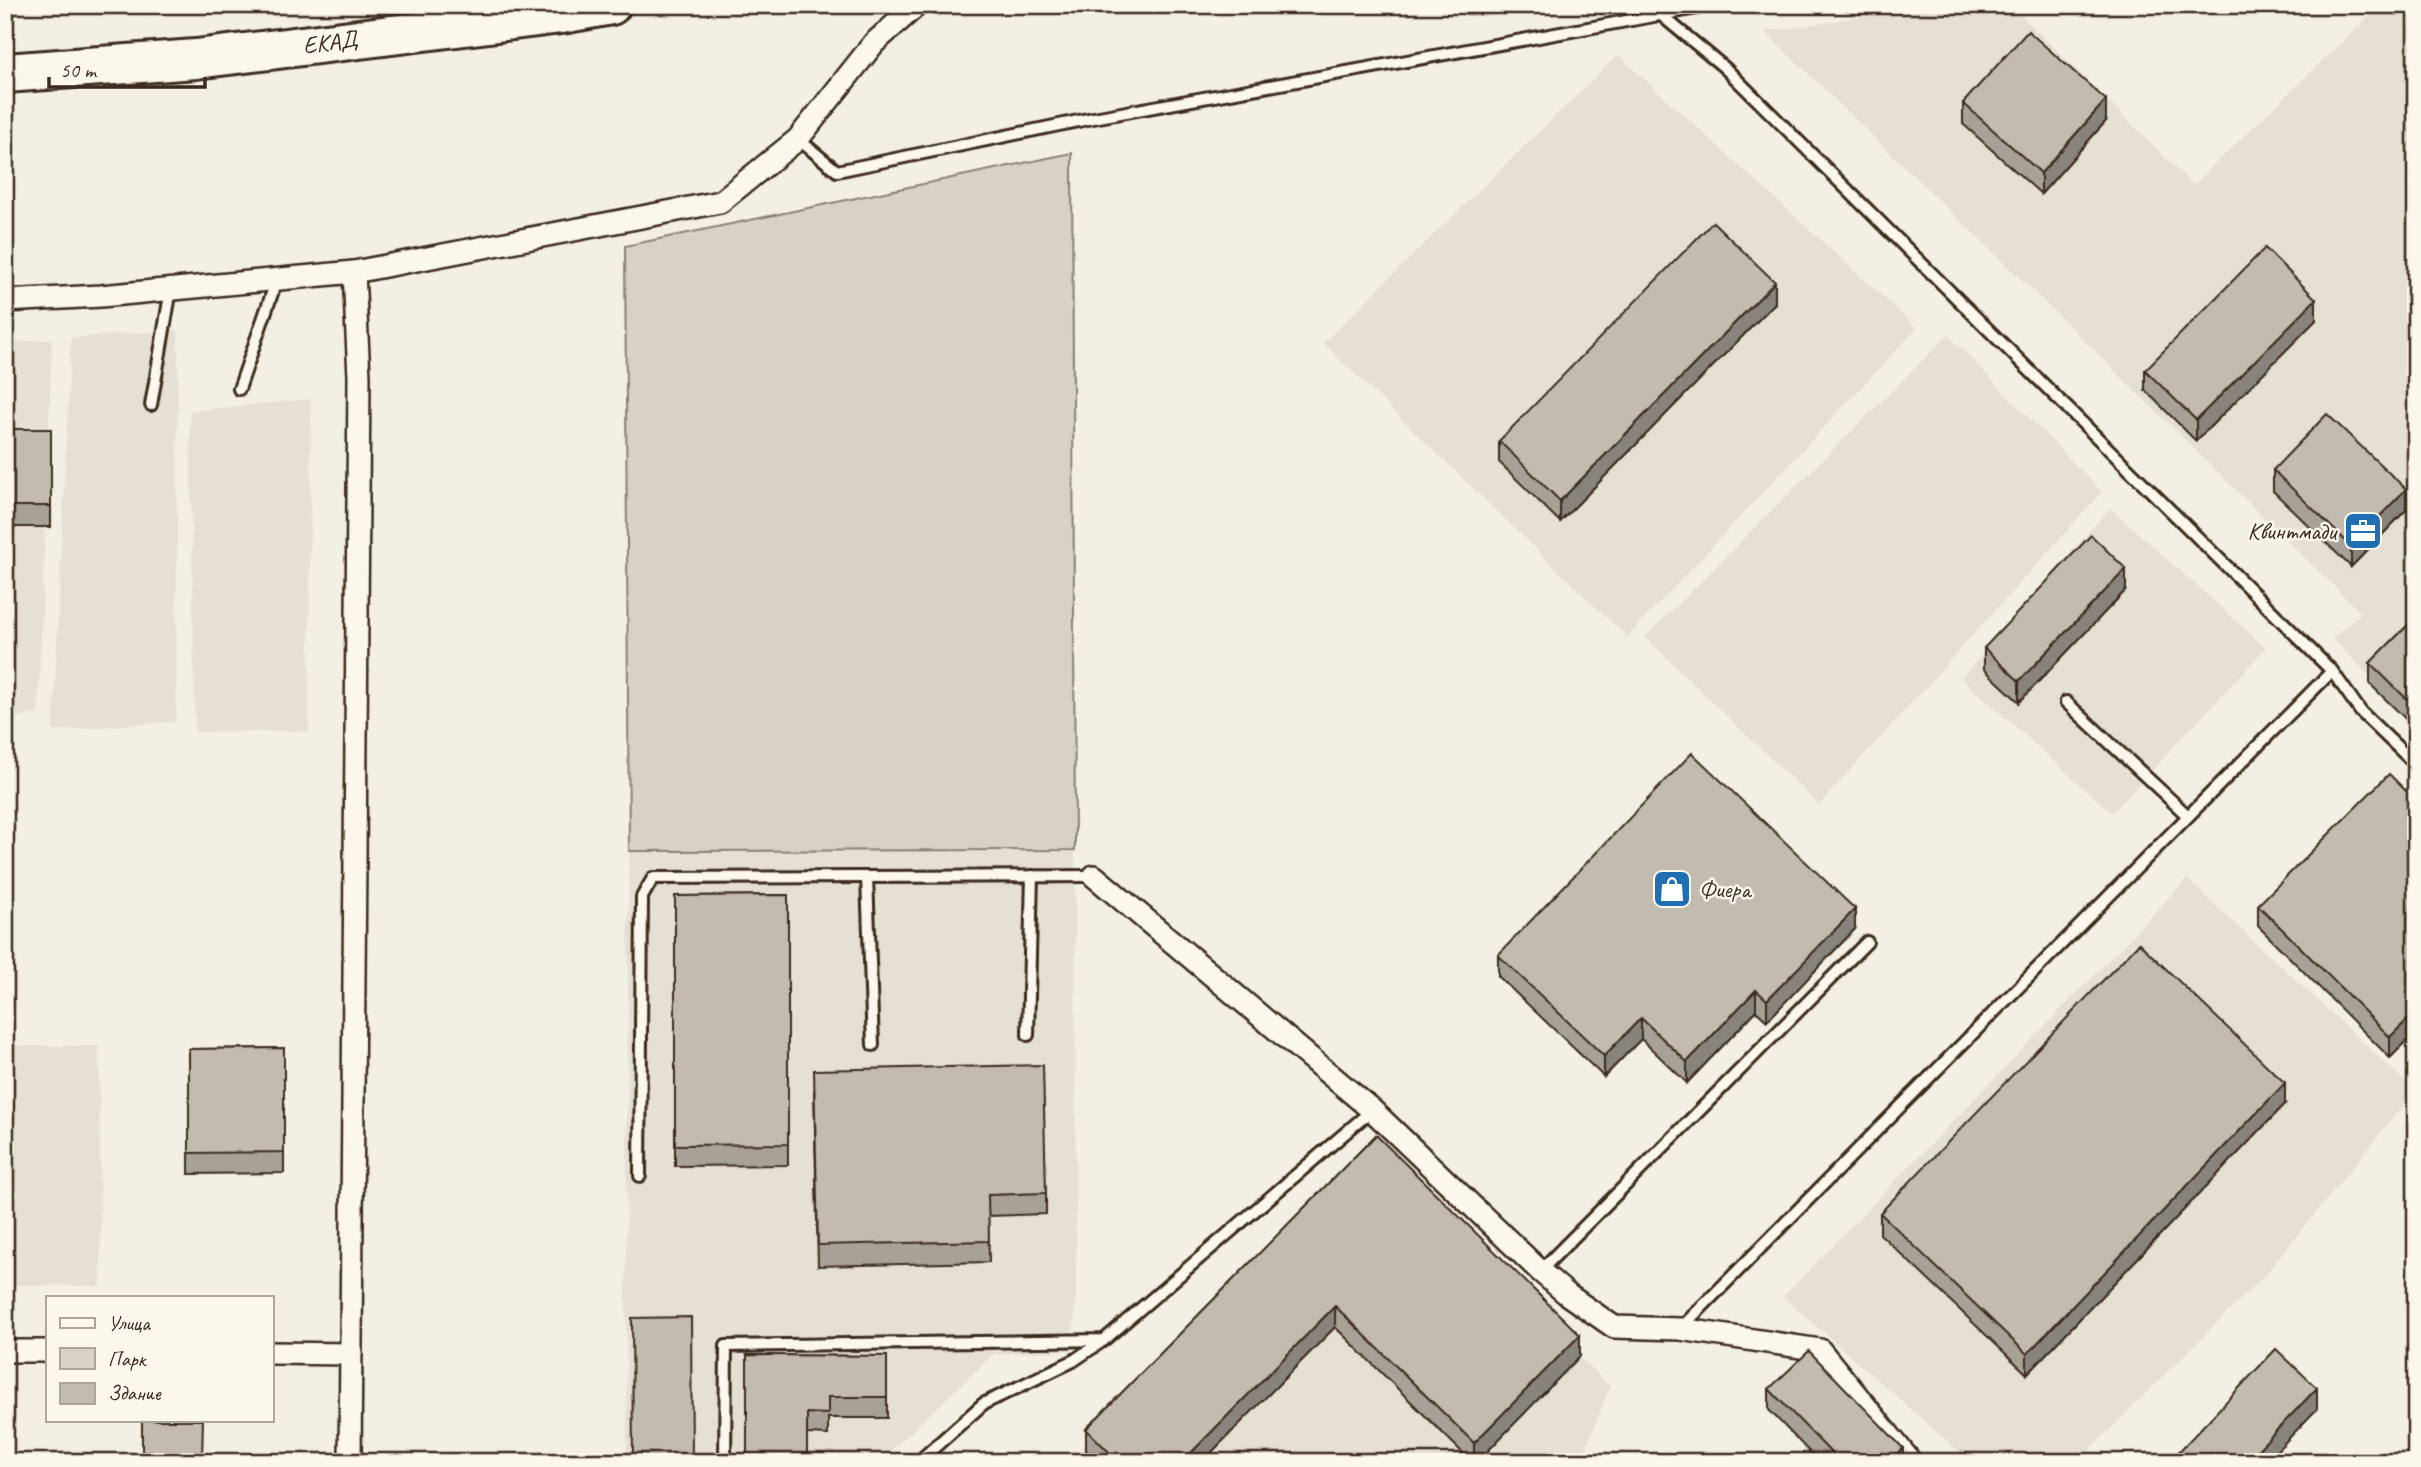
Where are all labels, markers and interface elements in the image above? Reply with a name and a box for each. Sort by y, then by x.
street label: ЕКАД [301,24,360,60]
scale bar [49,46,205,90]
text: 50 m [60,57,98,83]
office icon: Квинтмади [2342,510,2384,552]
place label: Квинтмади [2248,516,2338,546]
shop icon: Фиера [1651,868,1693,910]
place label: Фиера [1699,874,1752,904]
legend [46,1296,273,1422]
text: Улица [108,1310,151,1336]
text: Парк [108,1346,148,1372]
text: Здание [108,1380,162,1406]

